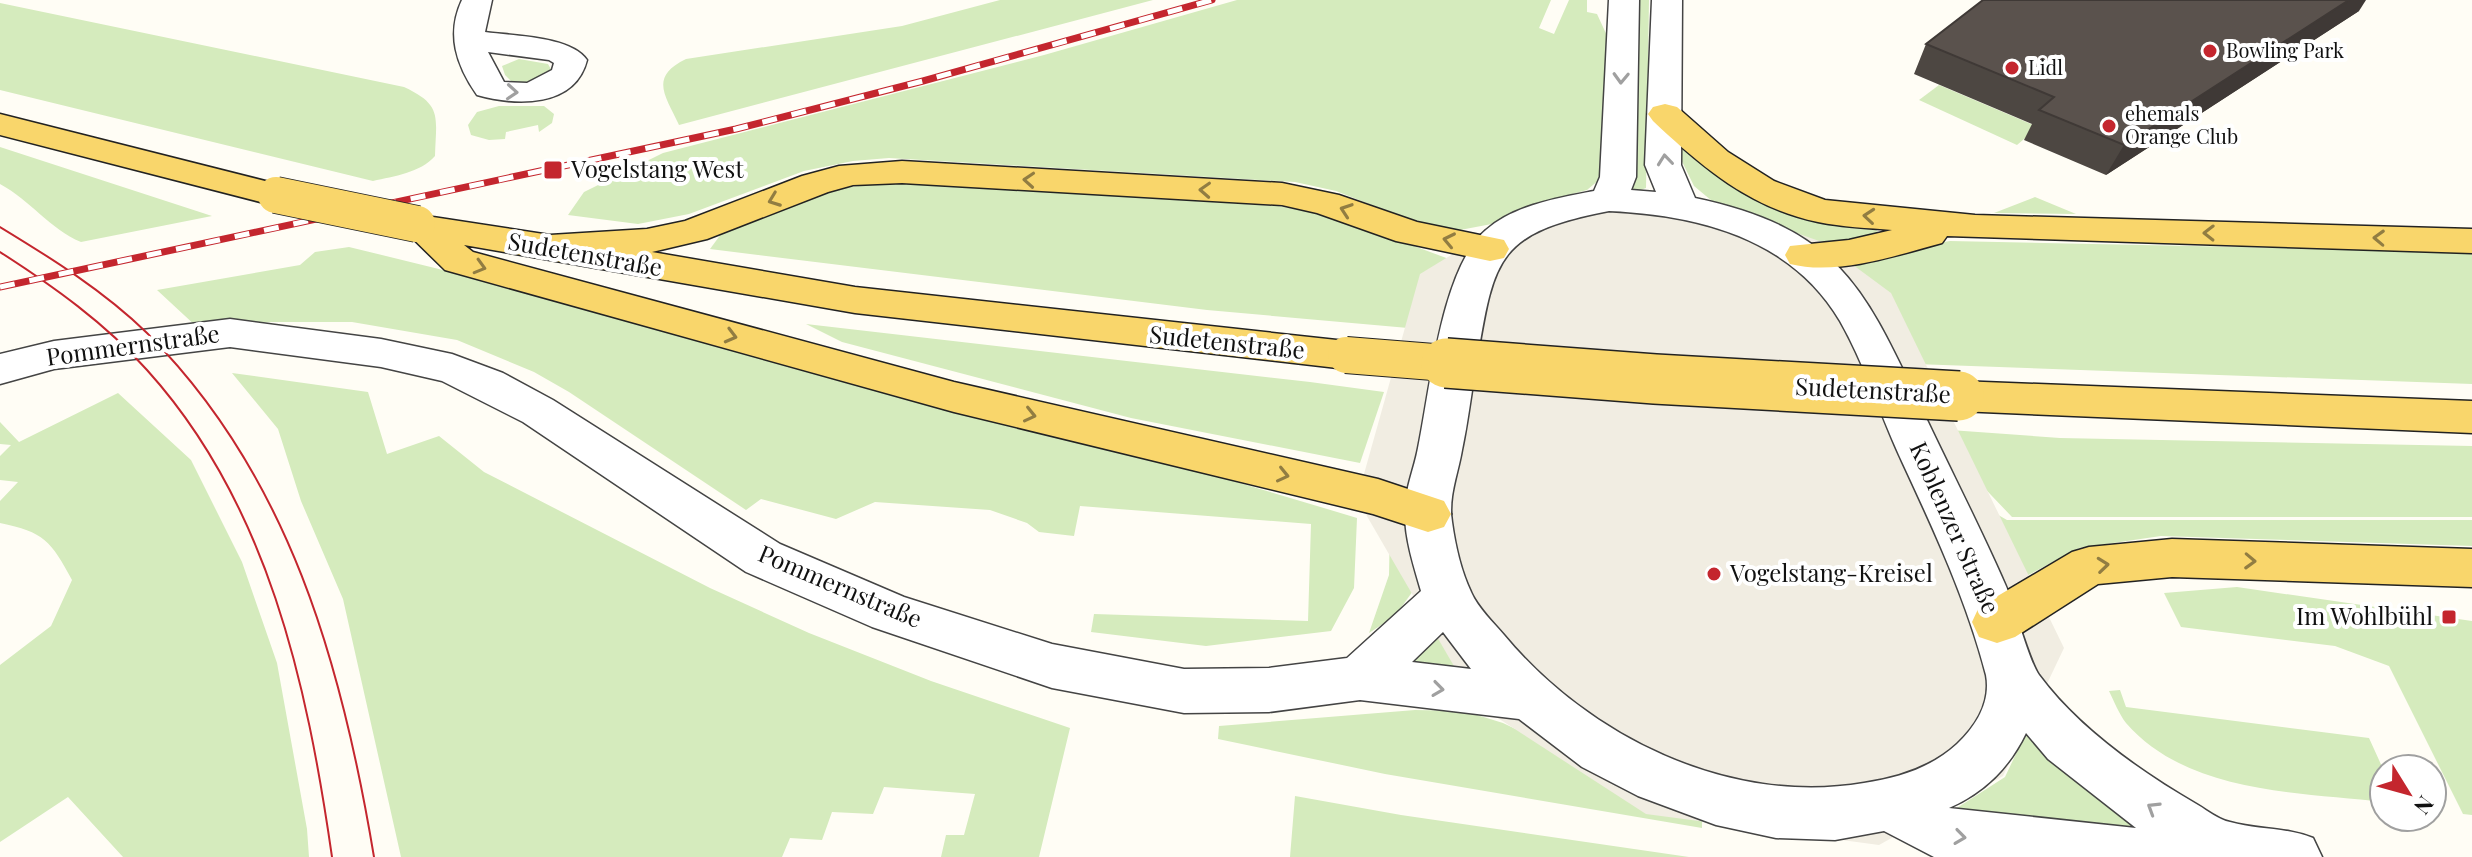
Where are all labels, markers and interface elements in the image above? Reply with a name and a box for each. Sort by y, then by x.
place label: Bowling Park [2226,36,2344,63]
marker: Bowling Park [2201,42,2219,60]
place label: Lidl [2028,53,2063,80]
marker: Lidl [2003,59,2021,77]
one-way arrow [1613,72,1630,85]
one-way arrow [506,83,519,100]
place label: ehemals Orange Club [2125,99,2238,149]
marker: ehemals Orange Club [2100,117,2118,135]
place label: Vogelstang West [570,152,744,184]
one-way arrow [1657,154,1674,167]
marker: Vogelstang West [542,159,564,181]
one-way arrow [1022,172,1035,189]
one-way arrow [1198,182,1211,199]
one-way arrow [768,190,782,207]
one-way arrow [1340,203,1354,219]
one-way arrow [1862,207,1875,224]
street label: Sudetenstraße [506,224,665,282]
one-way arrow [2202,225,2215,242]
one-way arrow [2372,230,2385,247]
one-way arrow [1443,232,1456,249]
one-way arrow [473,258,487,274]
street label: Pommernstraße [44,316,221,372]
street label: Sudetenstraße [1148,317,1306,365]
one-way arrow [724,327,738,343]
street label: Sudetenstraße [1794,369,1952,409]
one-way arrow [1022,405,1036,422]
street label: Koblenzer Straße [1904,436,2008,618]
one-way arrow [1275,466,1289,483]
street label: Pommernstraße [754,536,927,634]
one-way arrow [2244,552,2257,569]
place label: Vogelstang-Kreisel [1729,556,1933,588]
one-way arrow [2097,557,2110,574]
marker: Vogelstang-Kreisel [1705,565,1723,583]
place label: Im Wohlbühl [2296,599,2433,631]
marker: Im Wohlbühl [2440,608,2458,626]
one-way arrow [1431,680,1444,697]
north arrow [2368,753,2448,833]
text: N [2408,790,2442,821]
one-way arrow [2147,802,2162,817]
one-way arrow [1953,828,1966,845]

